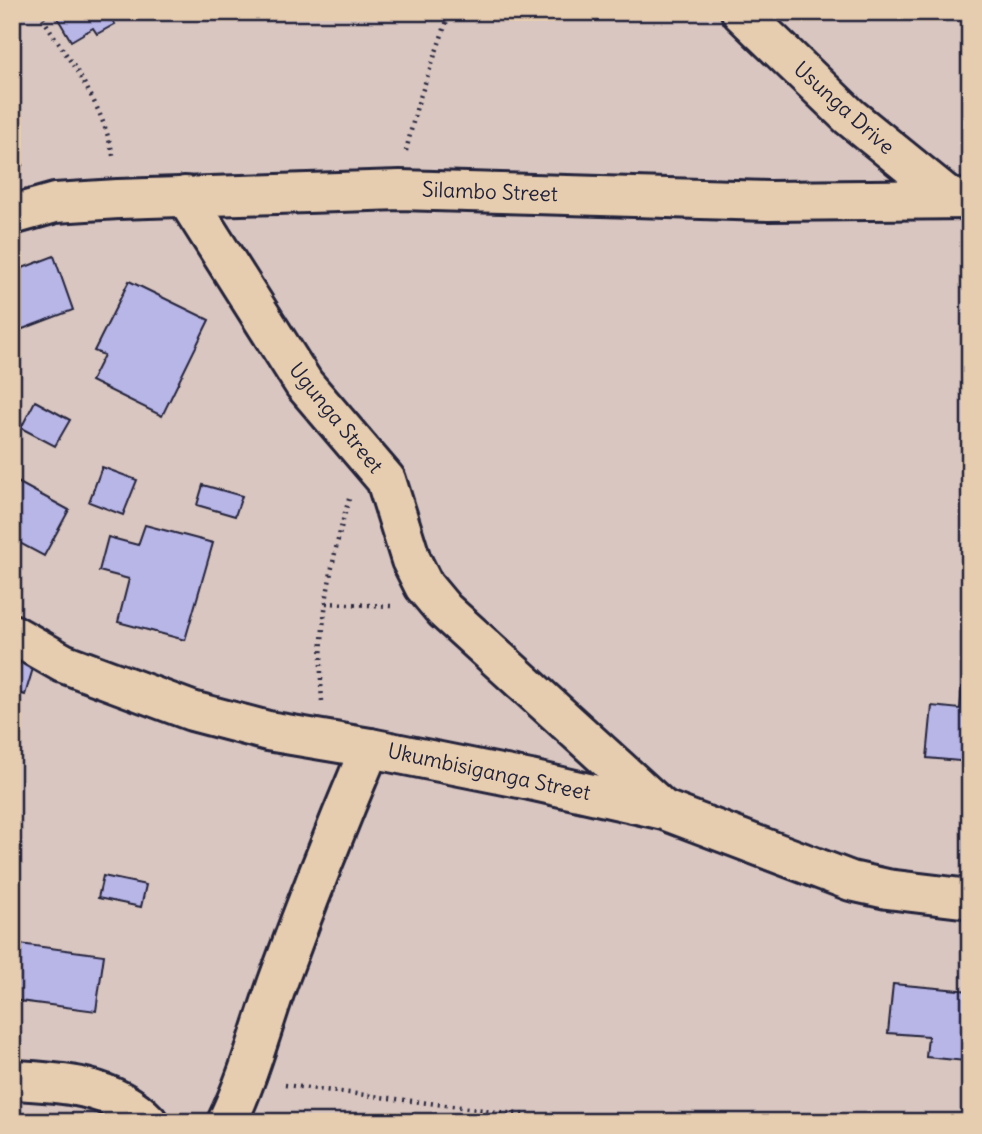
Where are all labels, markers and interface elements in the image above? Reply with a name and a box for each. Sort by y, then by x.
street label: Usunga Drive [788,55,900,160]
street label: Silambo Street [422,176,558,207]
street label: Ugunga Street [283,357,389,479]
street label: Ukumbisiganga Street [385,737,593,806]

